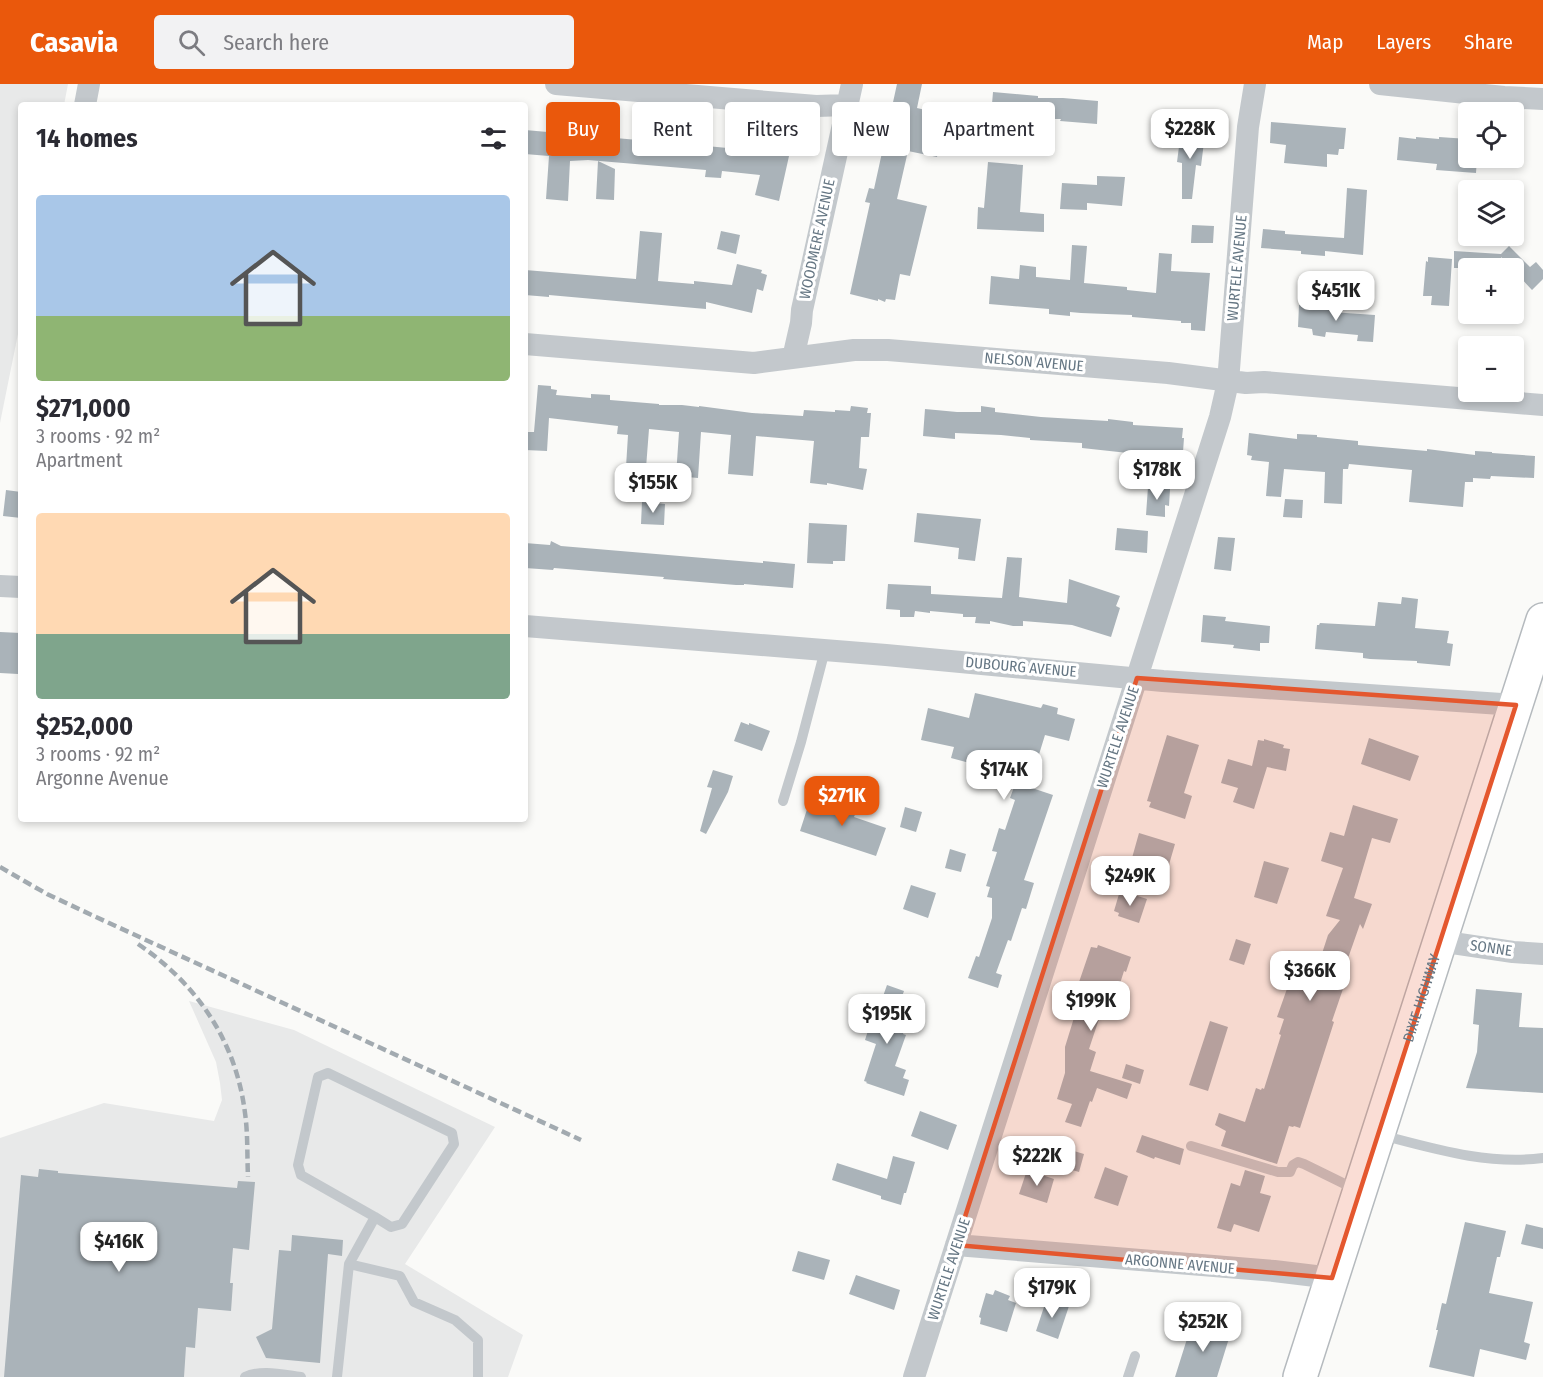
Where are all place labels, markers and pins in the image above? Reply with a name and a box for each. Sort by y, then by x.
pin: $228K [1148,109,1232,160]
pin: $451K [1294,271,1378,322]
pin: $178K [1115,450,1199,501]
pin: $155K [611,463,695,514]
pin: $174K [962,750,1046,801]
pin: $271K [800,776,884,827]
pin: $249K [1088,856,1172,907]
pin: $366K [1268,951,1352,1002]
pin: $199K [1049,981,1133,1032]
pin: $195K [845,994,929,1045]
pin: $222K [995,1136,1079,1187]
pin: $416K [77,1222,161,1273]
pin: $179K [1010,1268,1094,1319]
pin: $252K [1161,1302,1245,1353]

